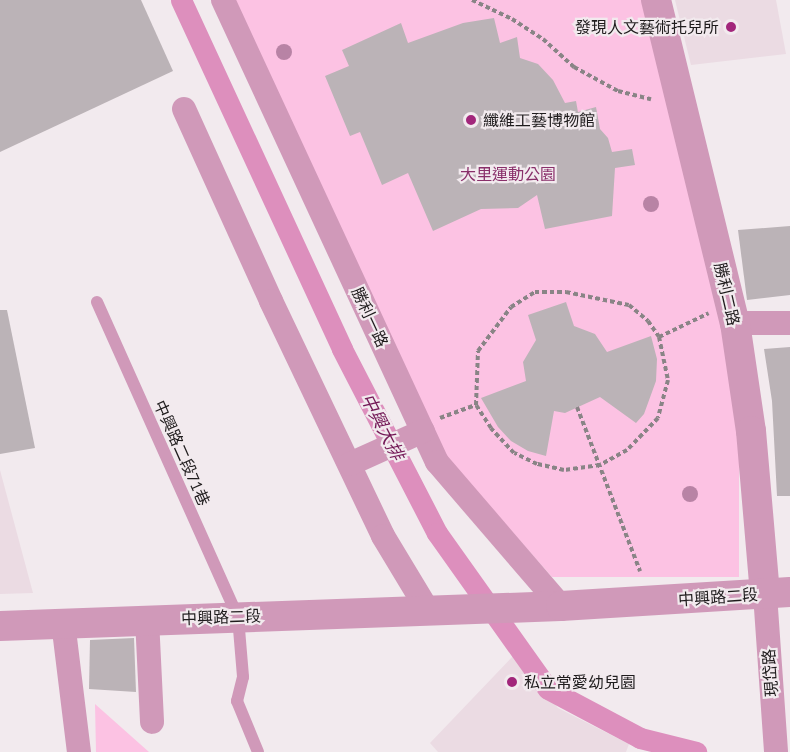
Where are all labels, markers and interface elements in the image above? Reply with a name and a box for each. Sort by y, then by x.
place label: 發現人文藝術托兒所 [575,17,719,37]
marker: 發現人文藝術托兒所 [724,20,738,34]
place label: 纖維工藝博物館 [483,110,595,130]
marker: 纖維工藝博物館 [464,113,478,127]
park label: 大里運動公園 [460,164,556,184]
street label: 勝利二路 [710,261,744,327]
street label: 勝利一路 [348,284,392,350]
water label: 中興大排 [356,390,408,464]
street label: 中興路二段71巷 [150,397,214,509]
street label: 中興路二段 [677,585,759,609]
street label: 中興路二段 [181,606,261,628]
street label: 現岱路 [759,648,781,698]
place label: 私立常愛幼兒園 [524,672,636,692]
marker: 私立常愛幼兒園 [505,675,519,689]

